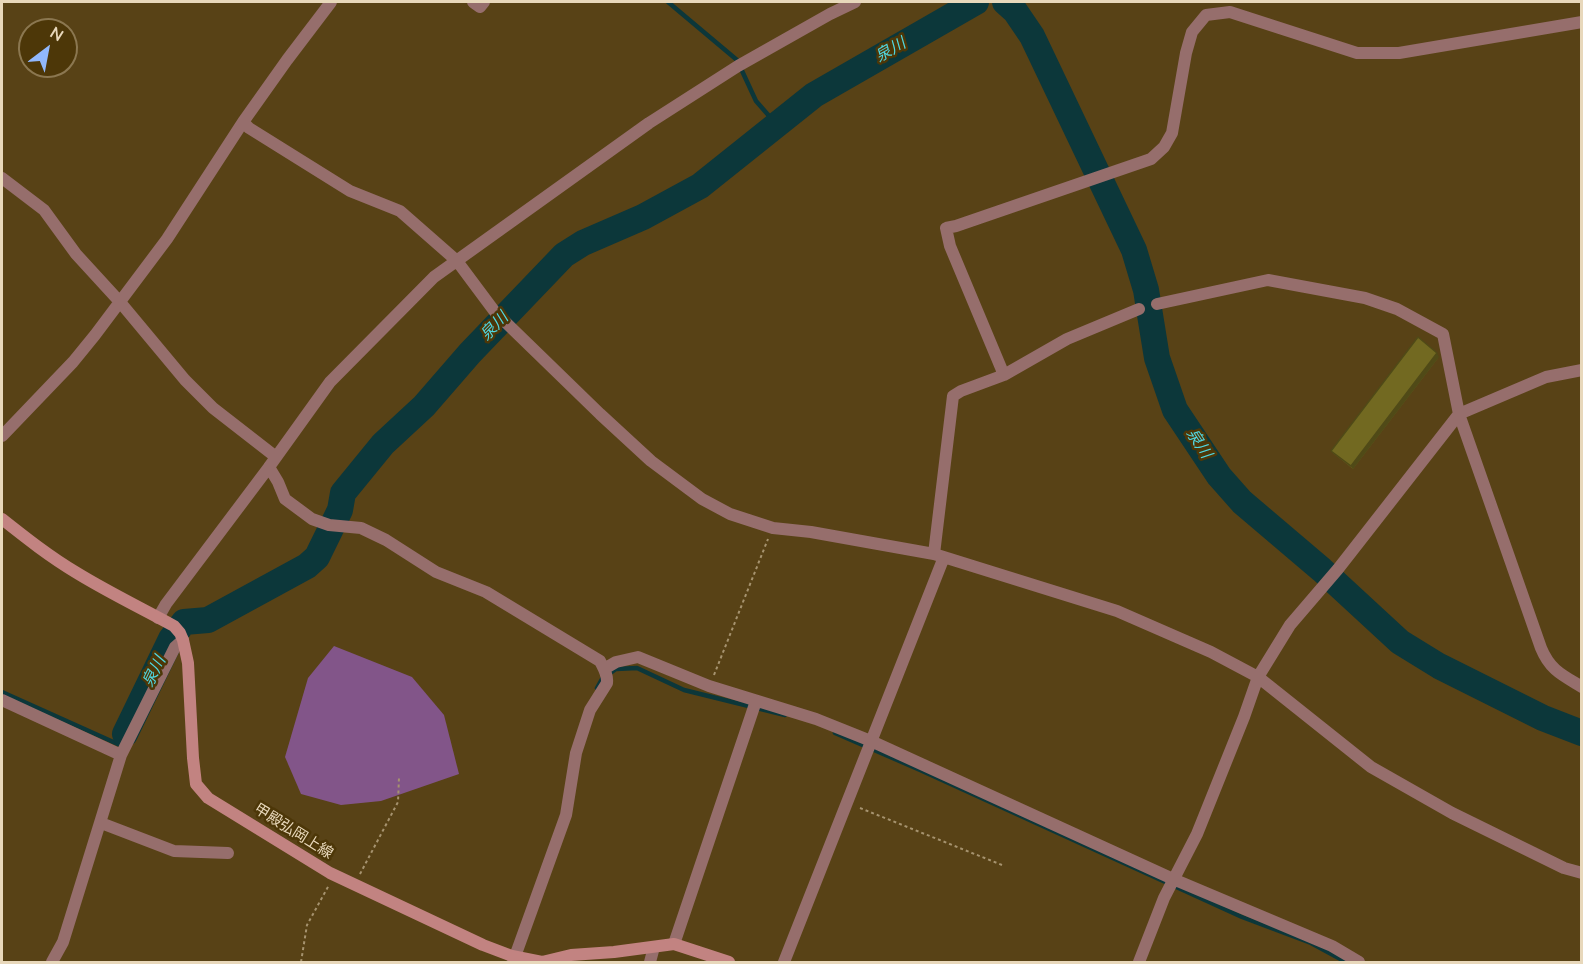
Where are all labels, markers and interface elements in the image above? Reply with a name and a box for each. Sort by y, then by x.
north arrow [18,18,78,78]
text: N [46,22,67,47]
water label: 泉川 [872,35,910,67]
water label: 泉川 [477,309,513,345]
water label: 泉川 [1181,425,1215,463]
water label: 泉川 [139,653,171,691]
street label: 甲殿弘岡上線 [250,801,336,863]

